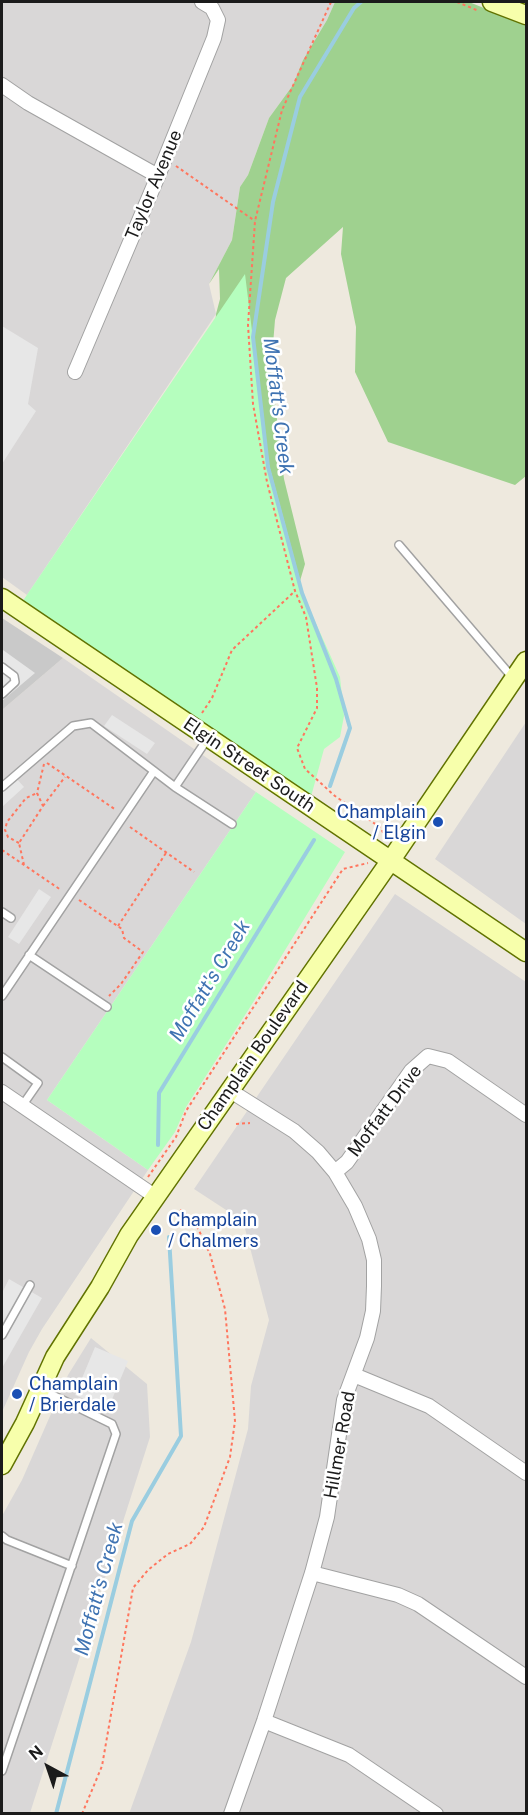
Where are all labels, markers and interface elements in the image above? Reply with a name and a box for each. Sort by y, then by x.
street label: Taylor Avenue [121,127,187,243]
water label: Moffatt's Creek [258,336,298,476]
street label: Elgin Street South [179,713,319,817]
place label: Champlain / Elgin [337,801,426,844]
marker: Champlain / Elgin [431,815,445,829]
water label: Moffatt's Creek [164,916,256,1046]
street label: Champlain Boulevard [193,977,313,1135]
street label: Moffatt Drive [343,1061,427,1161]
place label: Champlain / Chalmers [168,1209,259,1252]
marker: Champlain / Chalmers [149,1223,163,1237]
place label: Champlain / Brierdale [29,1373,118,1416]
marker: Champlain / Brierdale [10,1387,24,1401]
street label: Hillmer Road [320,1390,360,1500]
water label: Moffatt's Creek [70,1520,128,1658]
north arrow [18,1737,78,1797]
text: N [25,1742,47,1764]

